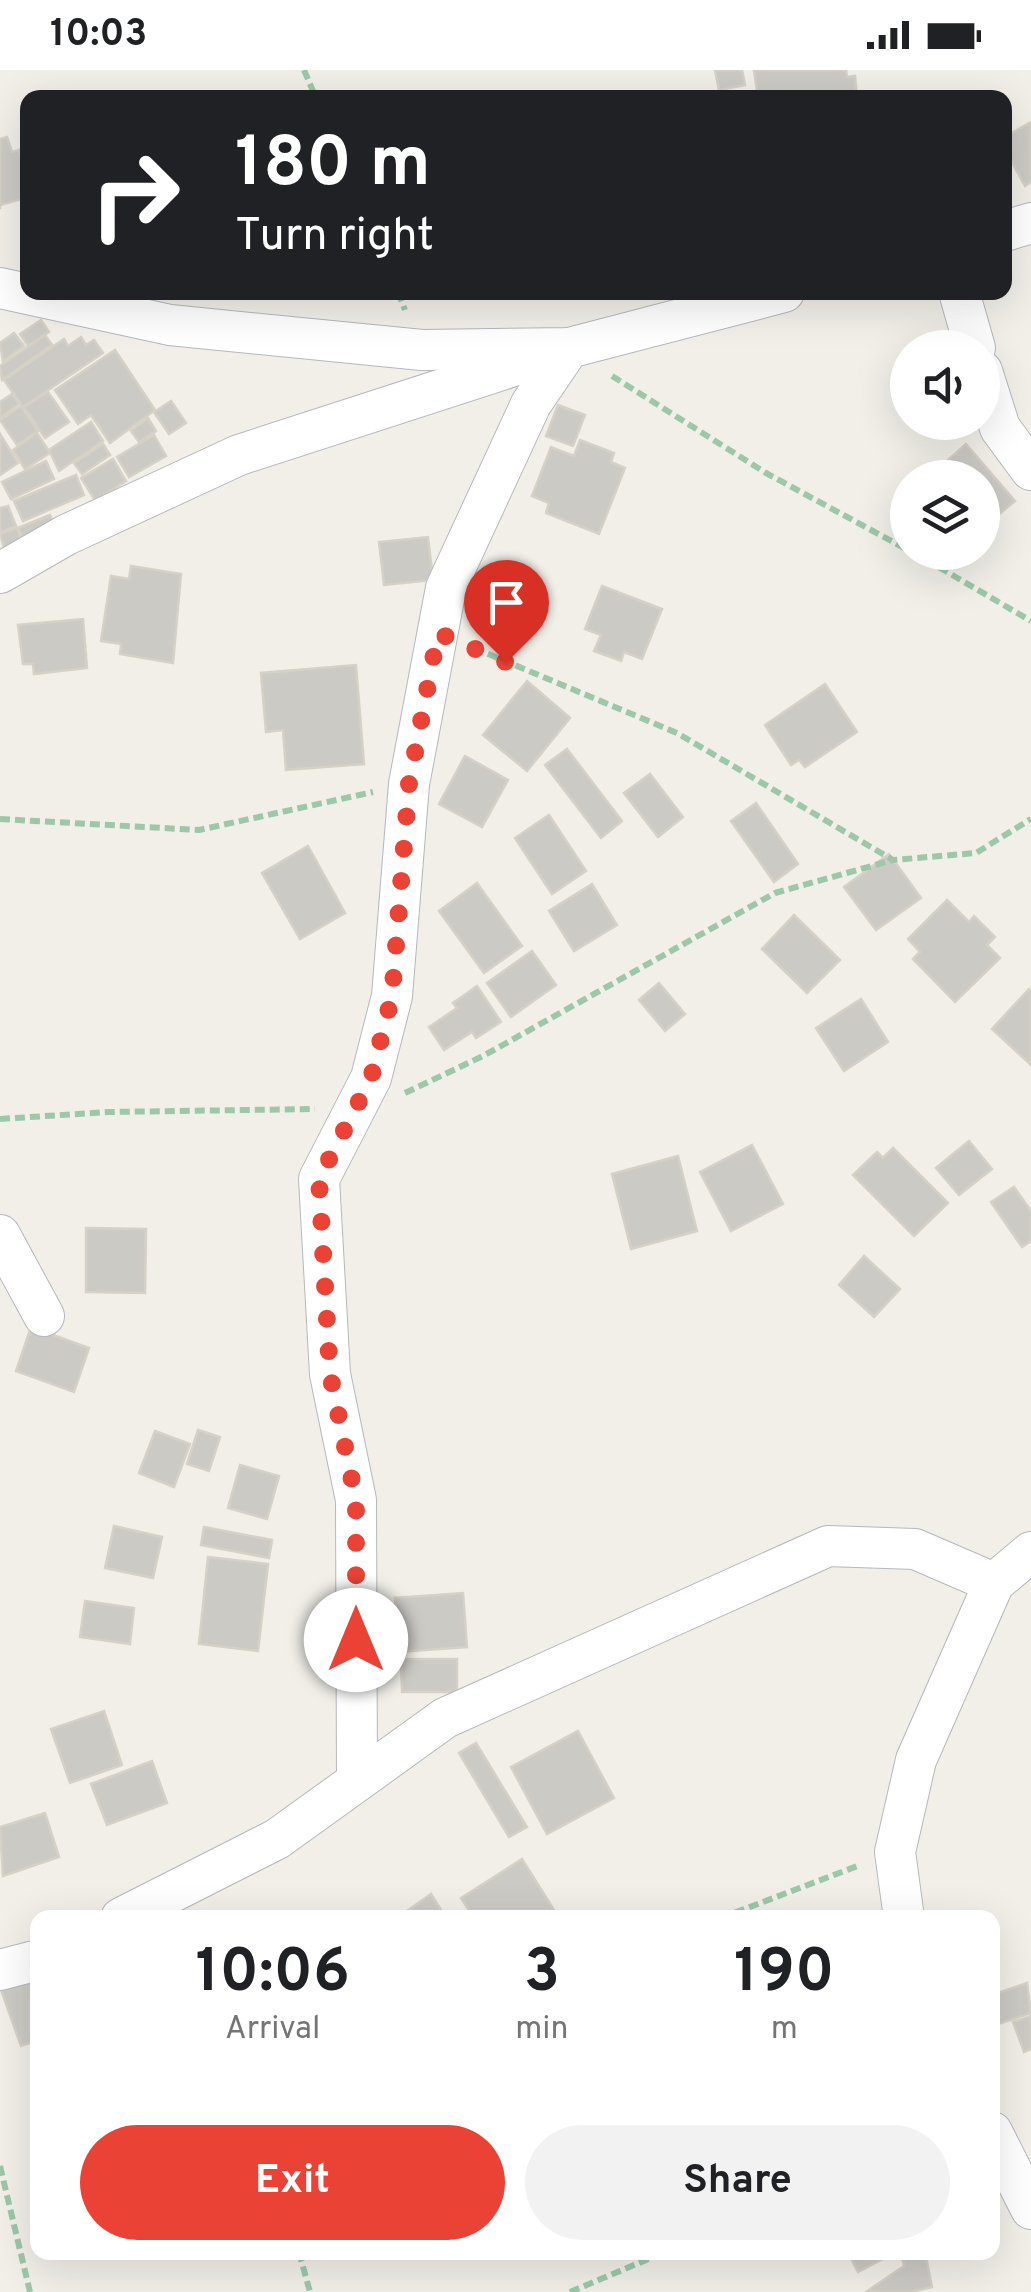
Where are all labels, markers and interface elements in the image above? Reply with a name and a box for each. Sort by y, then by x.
text: 10:03 [50,11,147,60]
text: 180 m [235,122,431,211]
icon: right [70,130,200,260]
text: Turn right [235,209,434,266]
map controls [890,330,1000,570]
button: sound [890,330,1000,440]
button: layers [890,460,1000,570]
pin [464,560,549,663]
icon: arrive [479,575,534,630]
position arrow [304,1588,408,1692]
text: 10:06 [195,1937,350,2013]
text: 3 [524,1937,560,2013]
text: 190 [734,1937,835,2013]
text: Arrival [225,2010,320,2050]
text: min [515,2010,569,2050]
text: m [771,2010,798,2050]
button: Exit [80,2125,505,2240]
button: Share [525,2125,950,2240]

